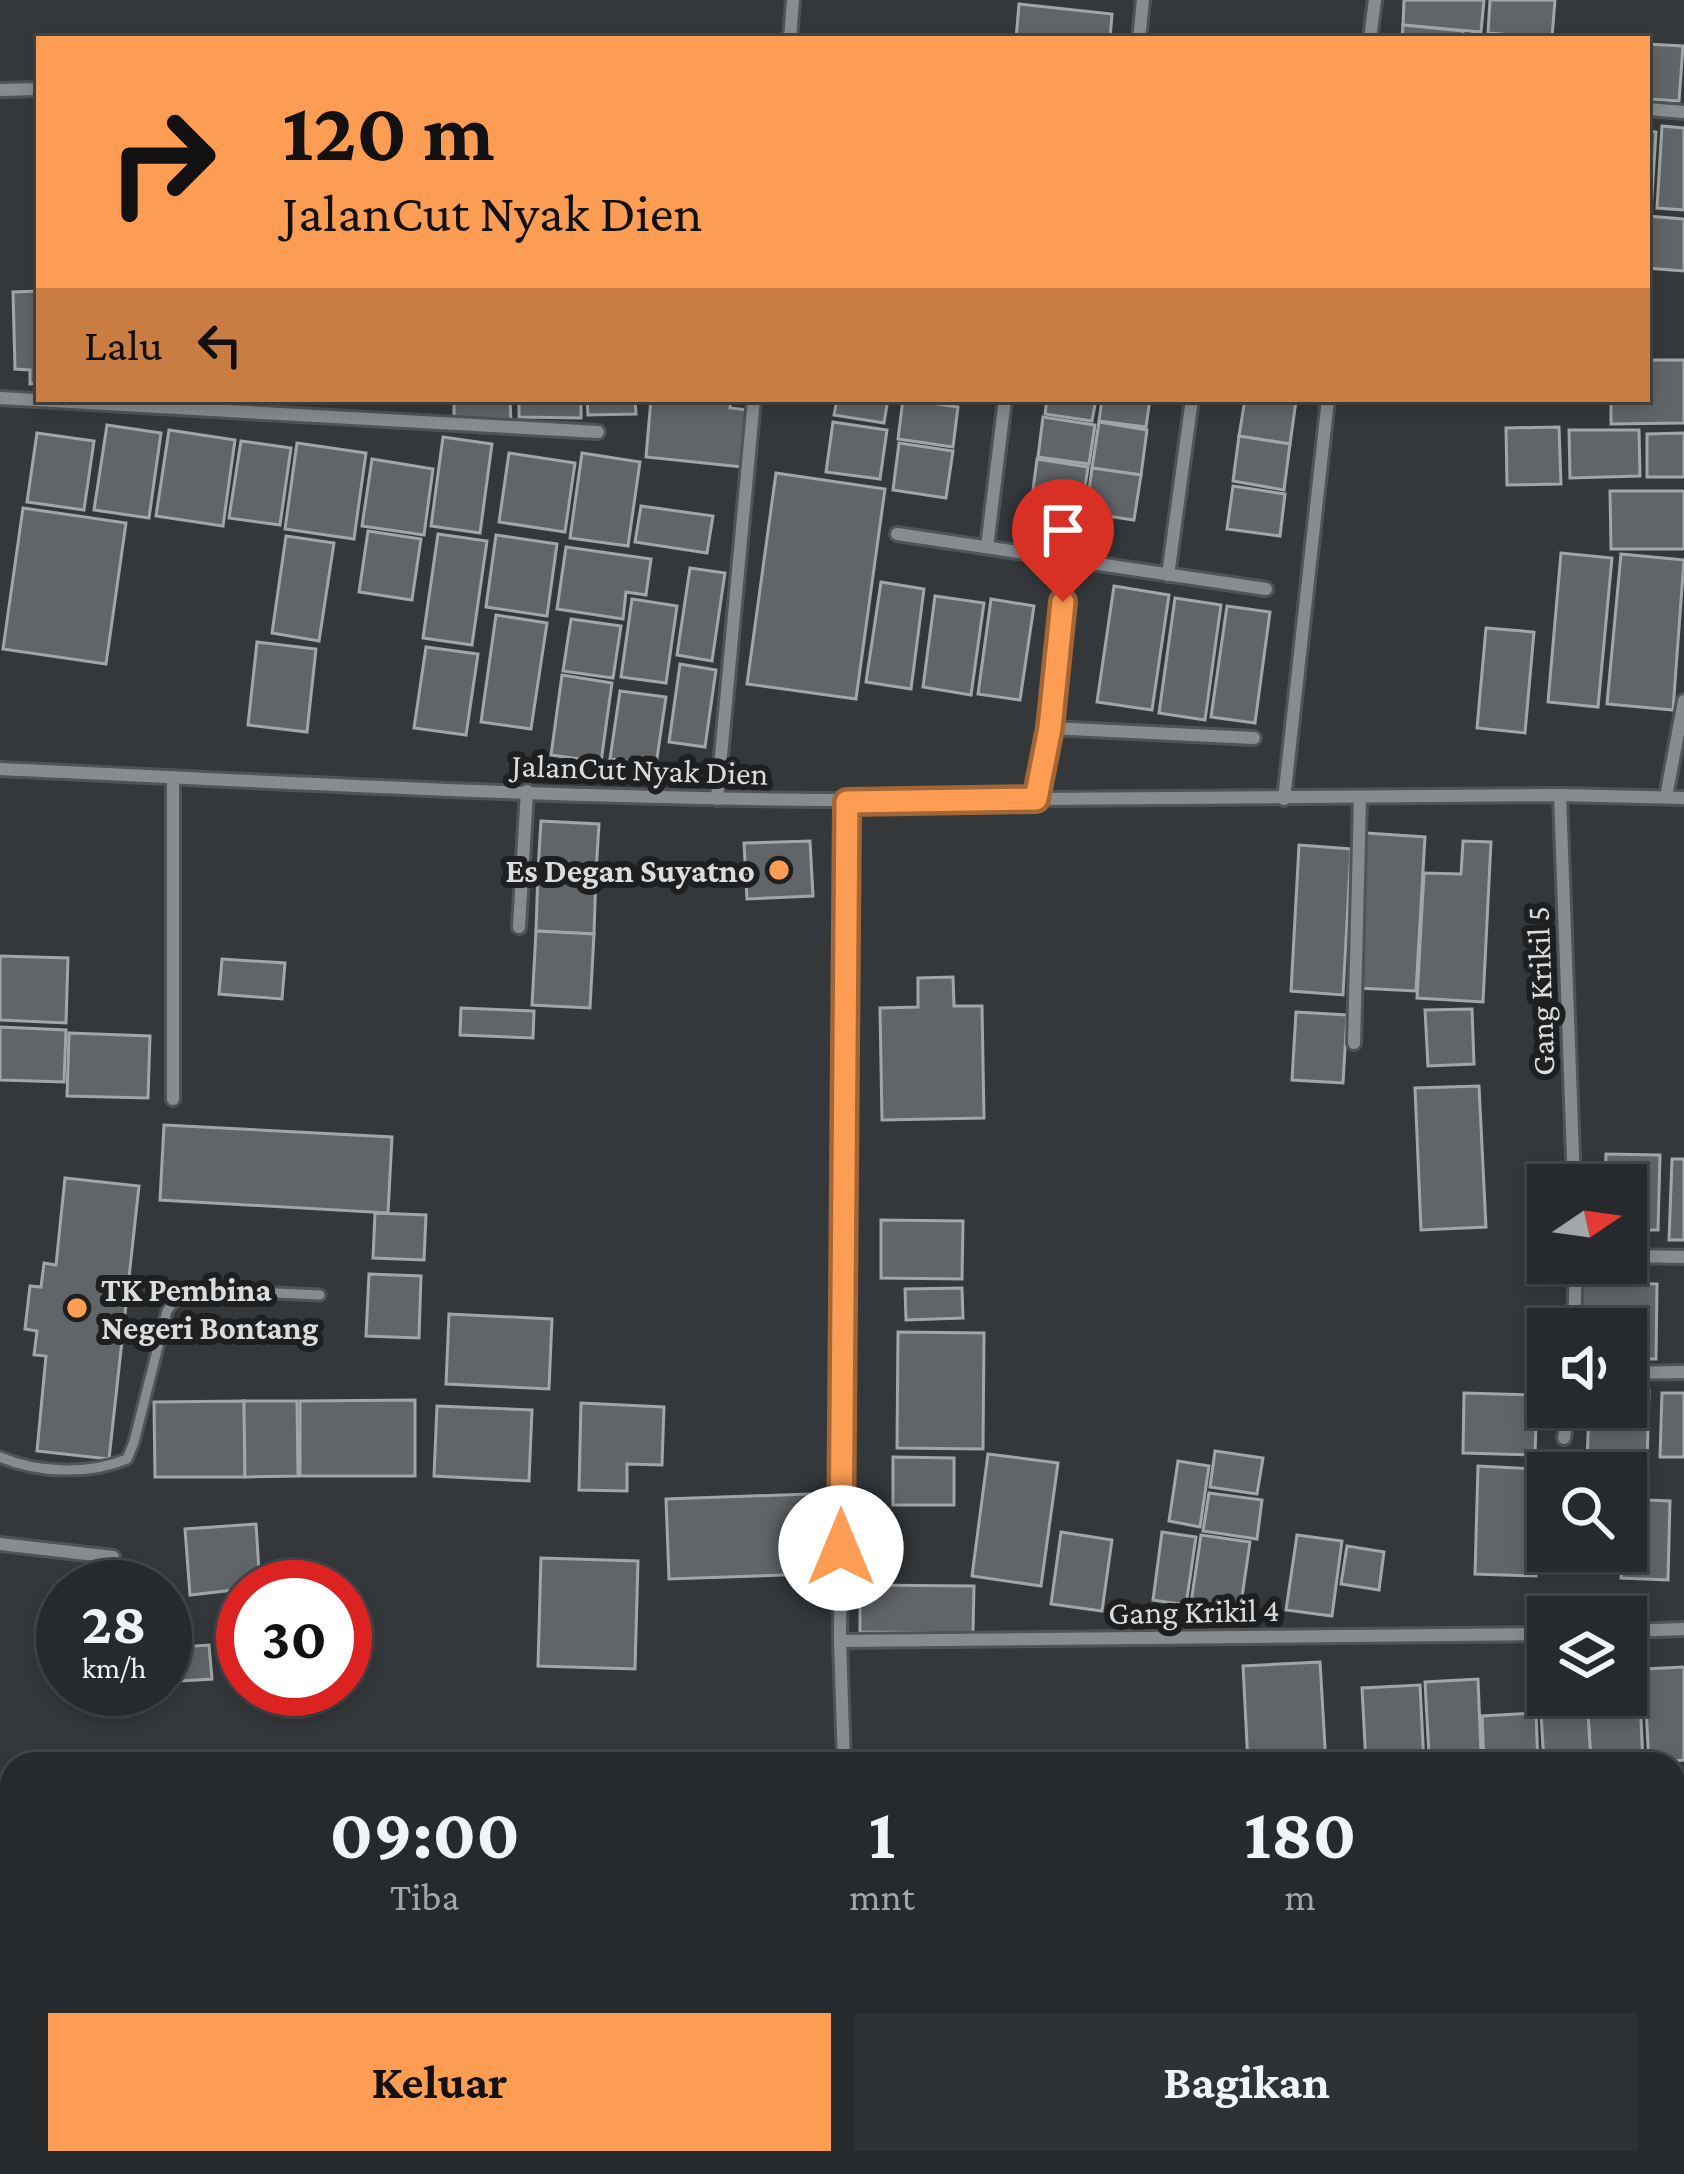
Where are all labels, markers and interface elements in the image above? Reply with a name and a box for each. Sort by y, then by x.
icon: right [84,84,240,240]
text: 120 m [282,85,495,178]
text: JalanCut Nyak Dien [282,183,703,243]
icon: left [187,312,253,378]
text: Lalu [84,320,163,370]
pin [1012,479,1114,602]
icon: arrive [1030,497,1096,563]
street label: JalanCut Nyak Dien [508,746,769,792]
place label: Es Degan Suyatno [505,852,755,889]
marker: Es Degan Suyatno [766,857,792,883]
street label: Gang Krikil 5 [1519,905,1561,1077]
north arrow [1527,1164,1647,1284]
map controls [1527,1164,1647,1716]
place label: TK Pembina Negeri Bontang [101,1271,319,1346]
marker: TK Pembina Negeri Bontang [64,1295,90,1321]
button: sound [1527,1308,1647,1428]
button: search [1527,1452,1647,1572]
position arrow [778,1485,904,1611]
speed limit sign: 30 [216,1560,372,1716]
text: 28 [81,1589,147,1656]
street label: Gang Krikil 4 [1108,1591,1280,1631]
button: layers [1527,1596,1647,1716]
text: km/h [82,1651,146,1684]
text: 09:00 [329,1793,520,1873]
text: 1 [868,1793,895,1873]
text: 180 [1244,1793,1357,1873]
text: Tiba [390,1875,459,1918]
text: mnt [849,1875,915,1918]
text: m [1285,1875,1316,1918]
button: Keluar [48,2013,831,2151]
button: Bagikan [855,2013,1638,2151]

